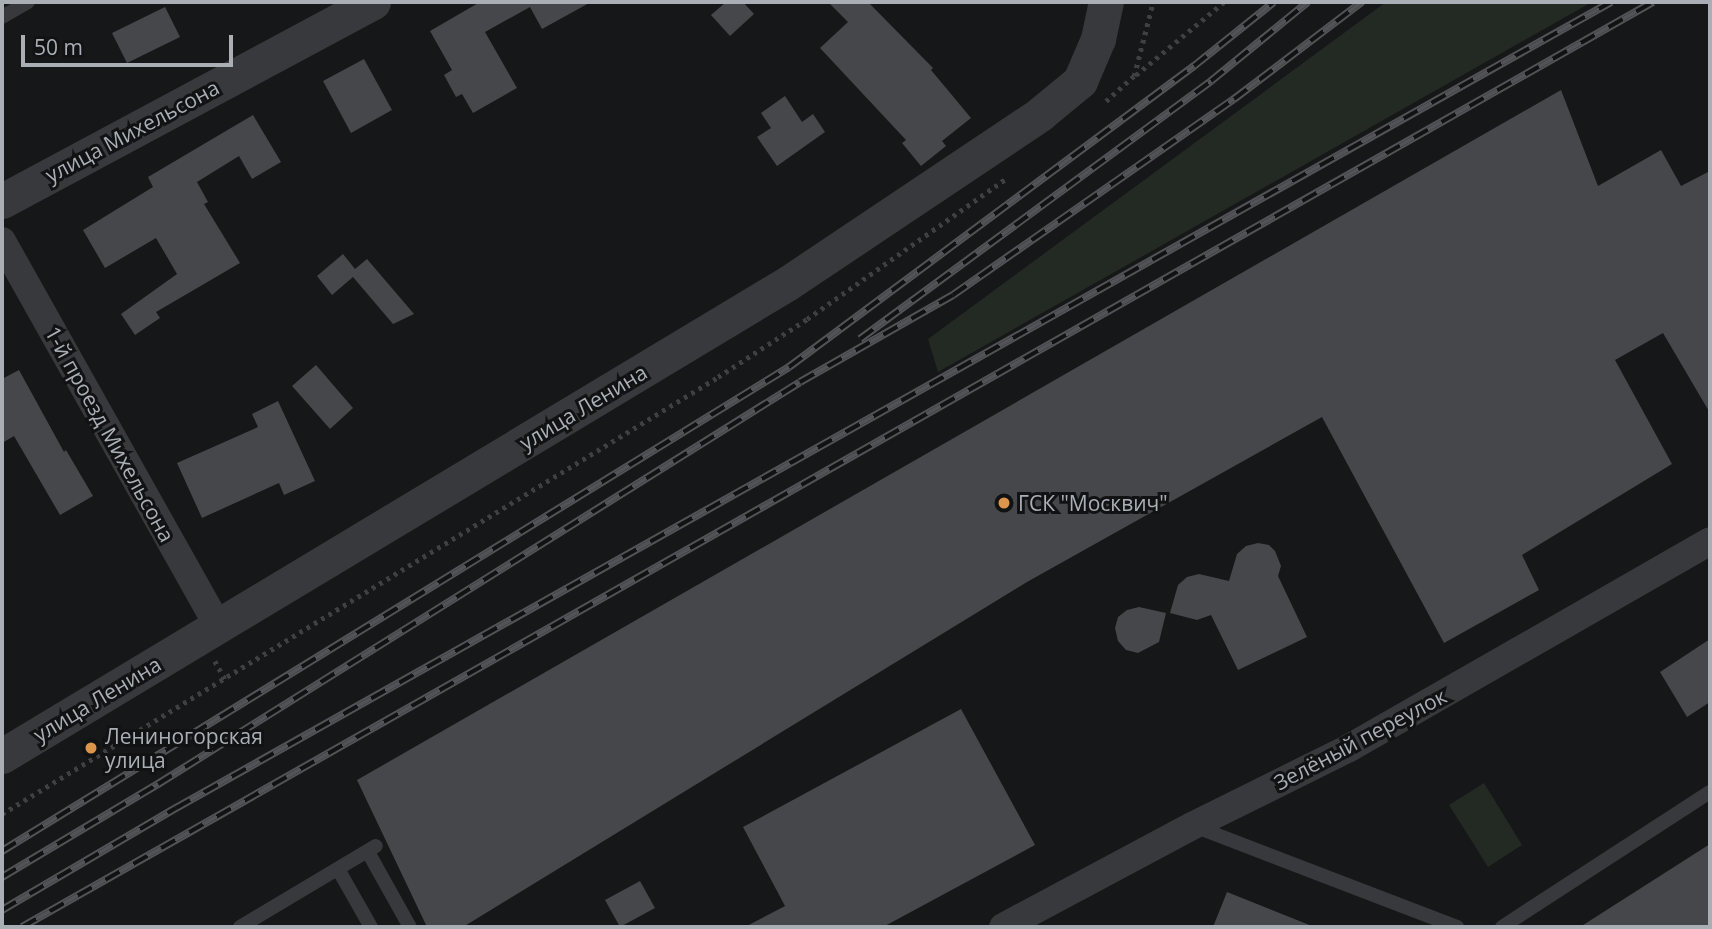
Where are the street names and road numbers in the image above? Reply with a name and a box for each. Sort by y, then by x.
street label: улица Михельсона [41,75,223,187]
street label: 1-й проезд Михельсона [40,322,180,546]
street label: улица Ленина [515,359,651,455]
street label: улица Ленина [29,651,165,747]
street label: Зелёный переулок [1270,683,1450,795]

